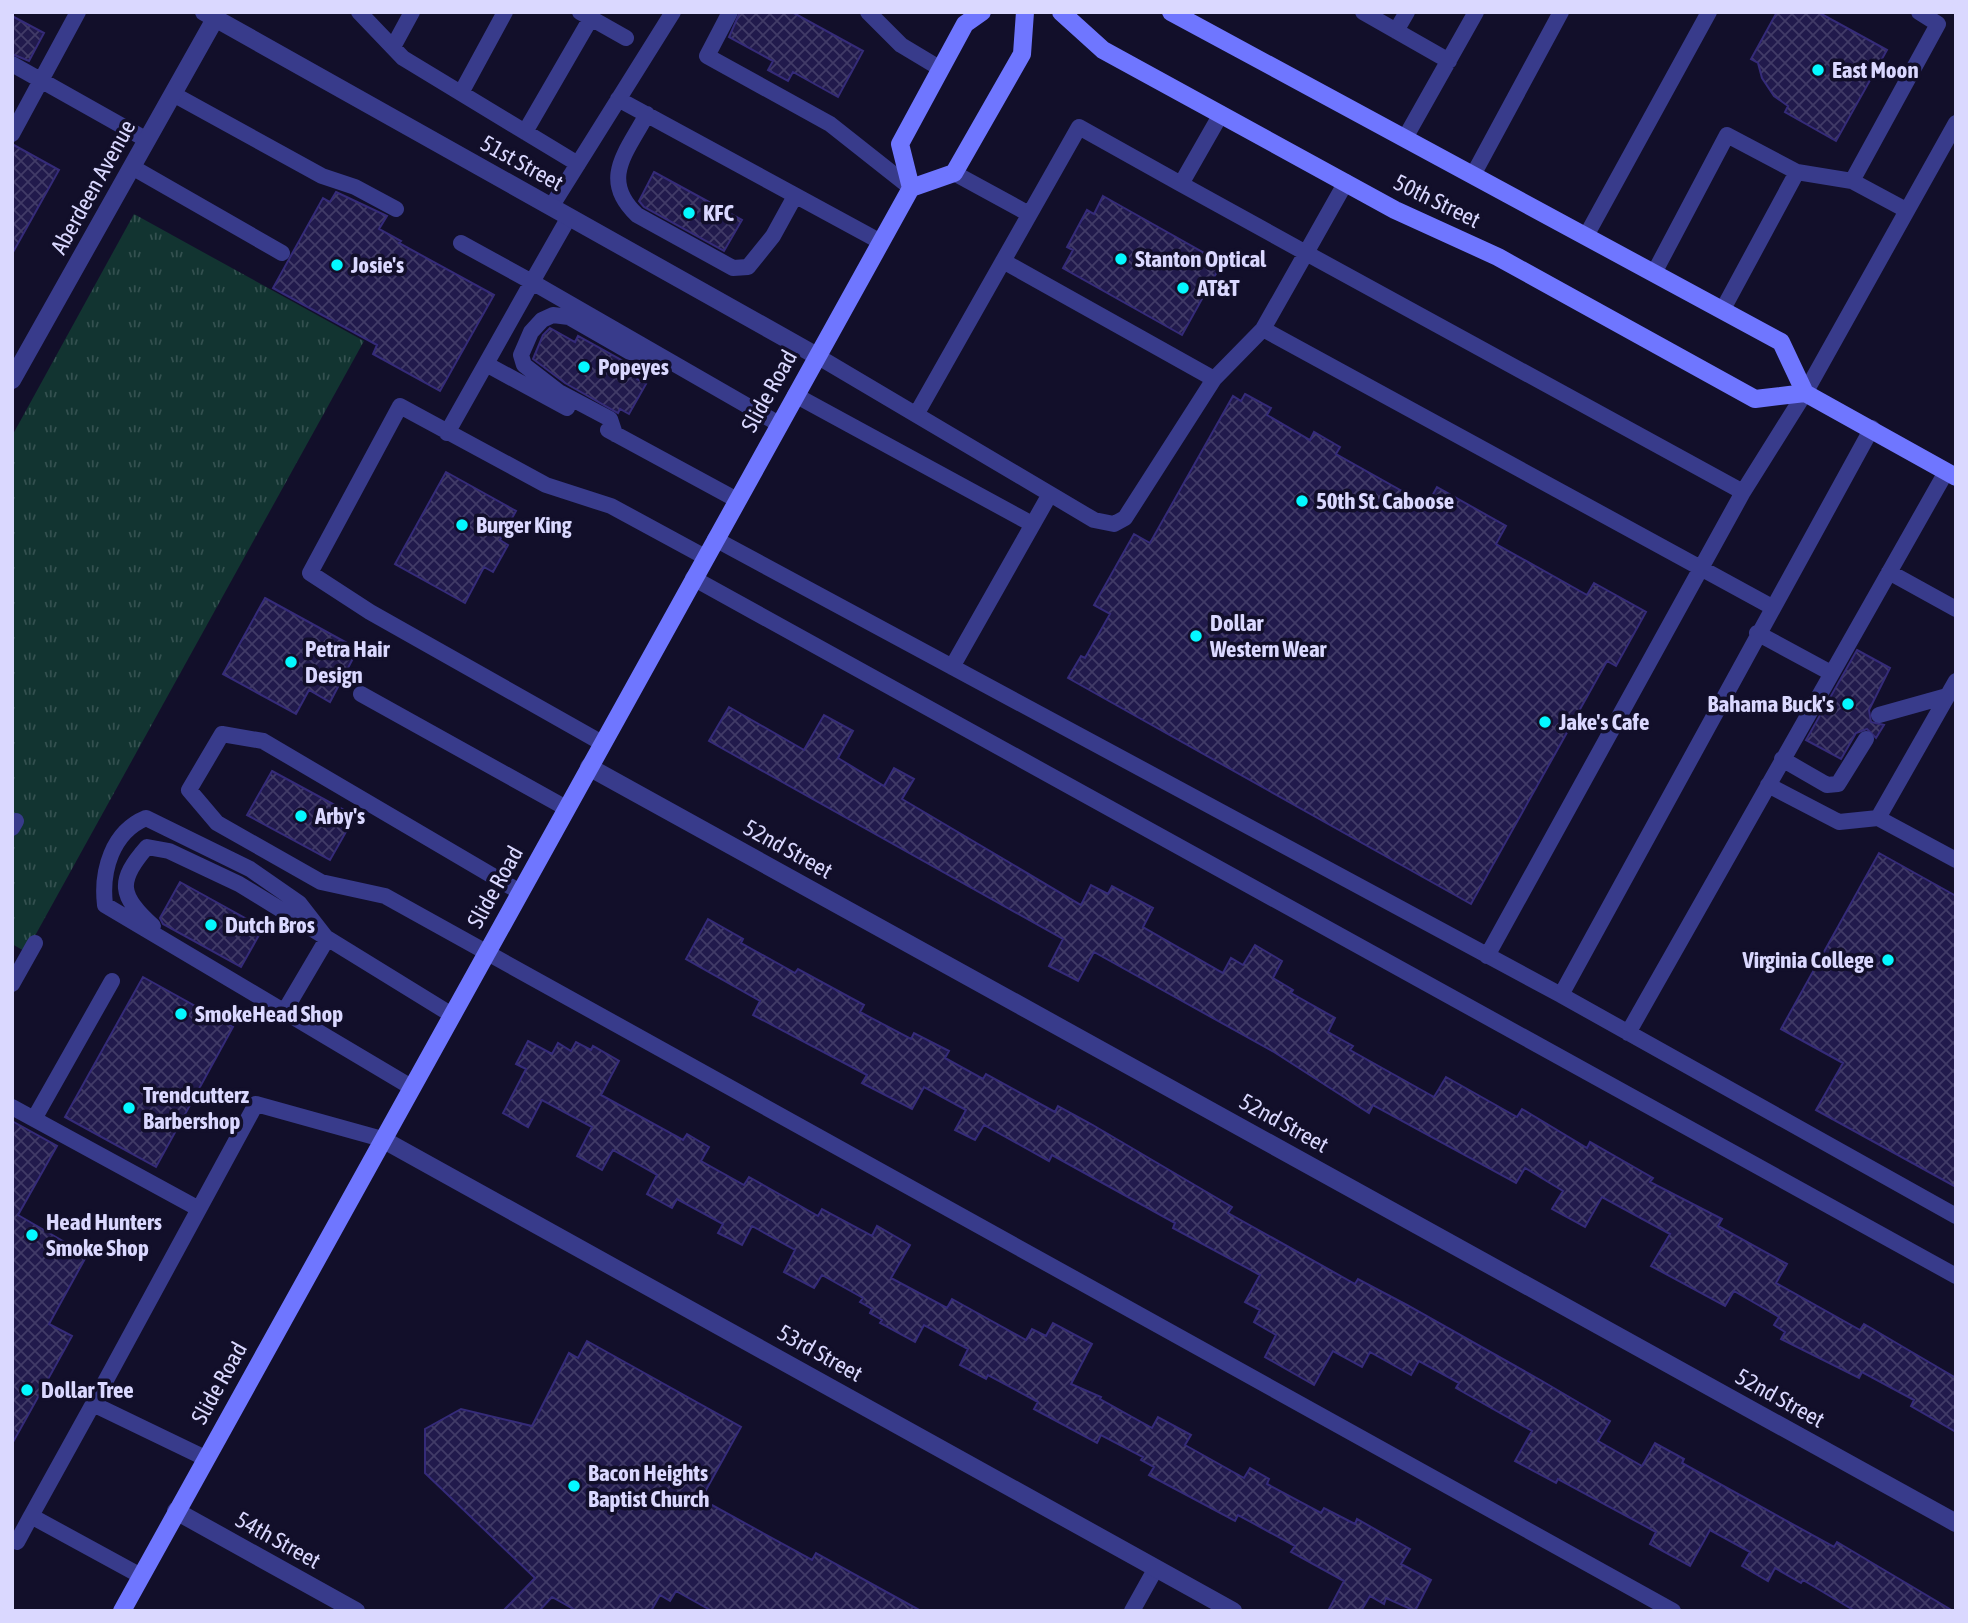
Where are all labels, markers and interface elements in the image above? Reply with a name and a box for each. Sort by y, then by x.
place label: East Moon [1832,57,1919,83]
marker: East Moon [1810,62,1826,78]
street label: Aberdeen Avenue [46,116,140,258]
street label: 51st Street [476,130,568,196]
street label: 50th Street [1390,169,1484,233]
place label: KFC [703,200,735,226]
marker: KFC [681,205,697,221]
place label: Stanton Optical [1135,246,1267,272]
marker: Stanton Optical [1113,251,1129,267]
place label: Josie's [350,252,404,278]
marker: Josie's [329,257,345,273]
place label: AT&T [1196,275,1240,301]
marker: AT&T [1175,280,1191,296]
street label: Slide Road [736,346,802,436]
place label: Popeyes [598,354,669,380]
marker: Popeyes [576,359,592,375]
place label: 50th St. Caboose [1316,488,1454,514]
marker: 50th St. Caboose [1294,493,1310,509]
place label: Burger King [476,512,572,538]
marker: Burger King [454,517,470,533]
place label: Dollar Western Wear [1209,610,1328,662]
marker: Dollar Western Wear [1188,628,1204,644]
place label: Petra Hair Design [305,636,391,688]
marker: Petra Hair Design [283,654,299,670]
place label: Bahama Buck's [1708,691,1834,717]
marker: Bahama Buck's [1840,696,1856,712]
place label: Jake's Cafe [1558,709,1649,735]
marker: Jake's Cafe [1537,714,1553,730]
place label: Arby's [314,803,365,829]
marker: Arby's [293,808,309,824]
street label: 52nd Street [739,814,837,884]
street label: Slide Road [462,842,528,932]
place label: Dutch Bros [225,912,315,938]
marker: Dutch Bros [203,917,219,933]
place label: Virginia College [1741,947,1874,973]
marker: Virginia College [1880,952,1896,968]
place label: SmokeHead Shop [195,1001,343,1027]
marker: SmokeHead Shop [173,1006,189,1022]
place label: Trendcutterz Barbershop [143,1082,250,1134]
street label: 52nd Street [1235,1088,1333,1158]
marker: Trendcutterz Barbershop [121,1100,137,1116]
place label: Head Hunters Smoke Shop [46,1209,162,1261]
marker: Head Hunters Smoke Shop [24,1227,40,1243]
street label: 53rd Street [773,1319,867,1387]
street label: Slide Road [186,1338,252,1428]
street label: 52nd Street [1731,1363,1829,1433]
place label: Dollar Tree [41,1377,134,1403]
marker: Dollar Tree [19,1382,35,1398]
place label: Bacon Heights Baptist Church [588,1460,709,1512]
marker: Bacon Heights Baptist Church [566,1478,582,1494]
street label: 54th Street [231,1506,325,1574]

